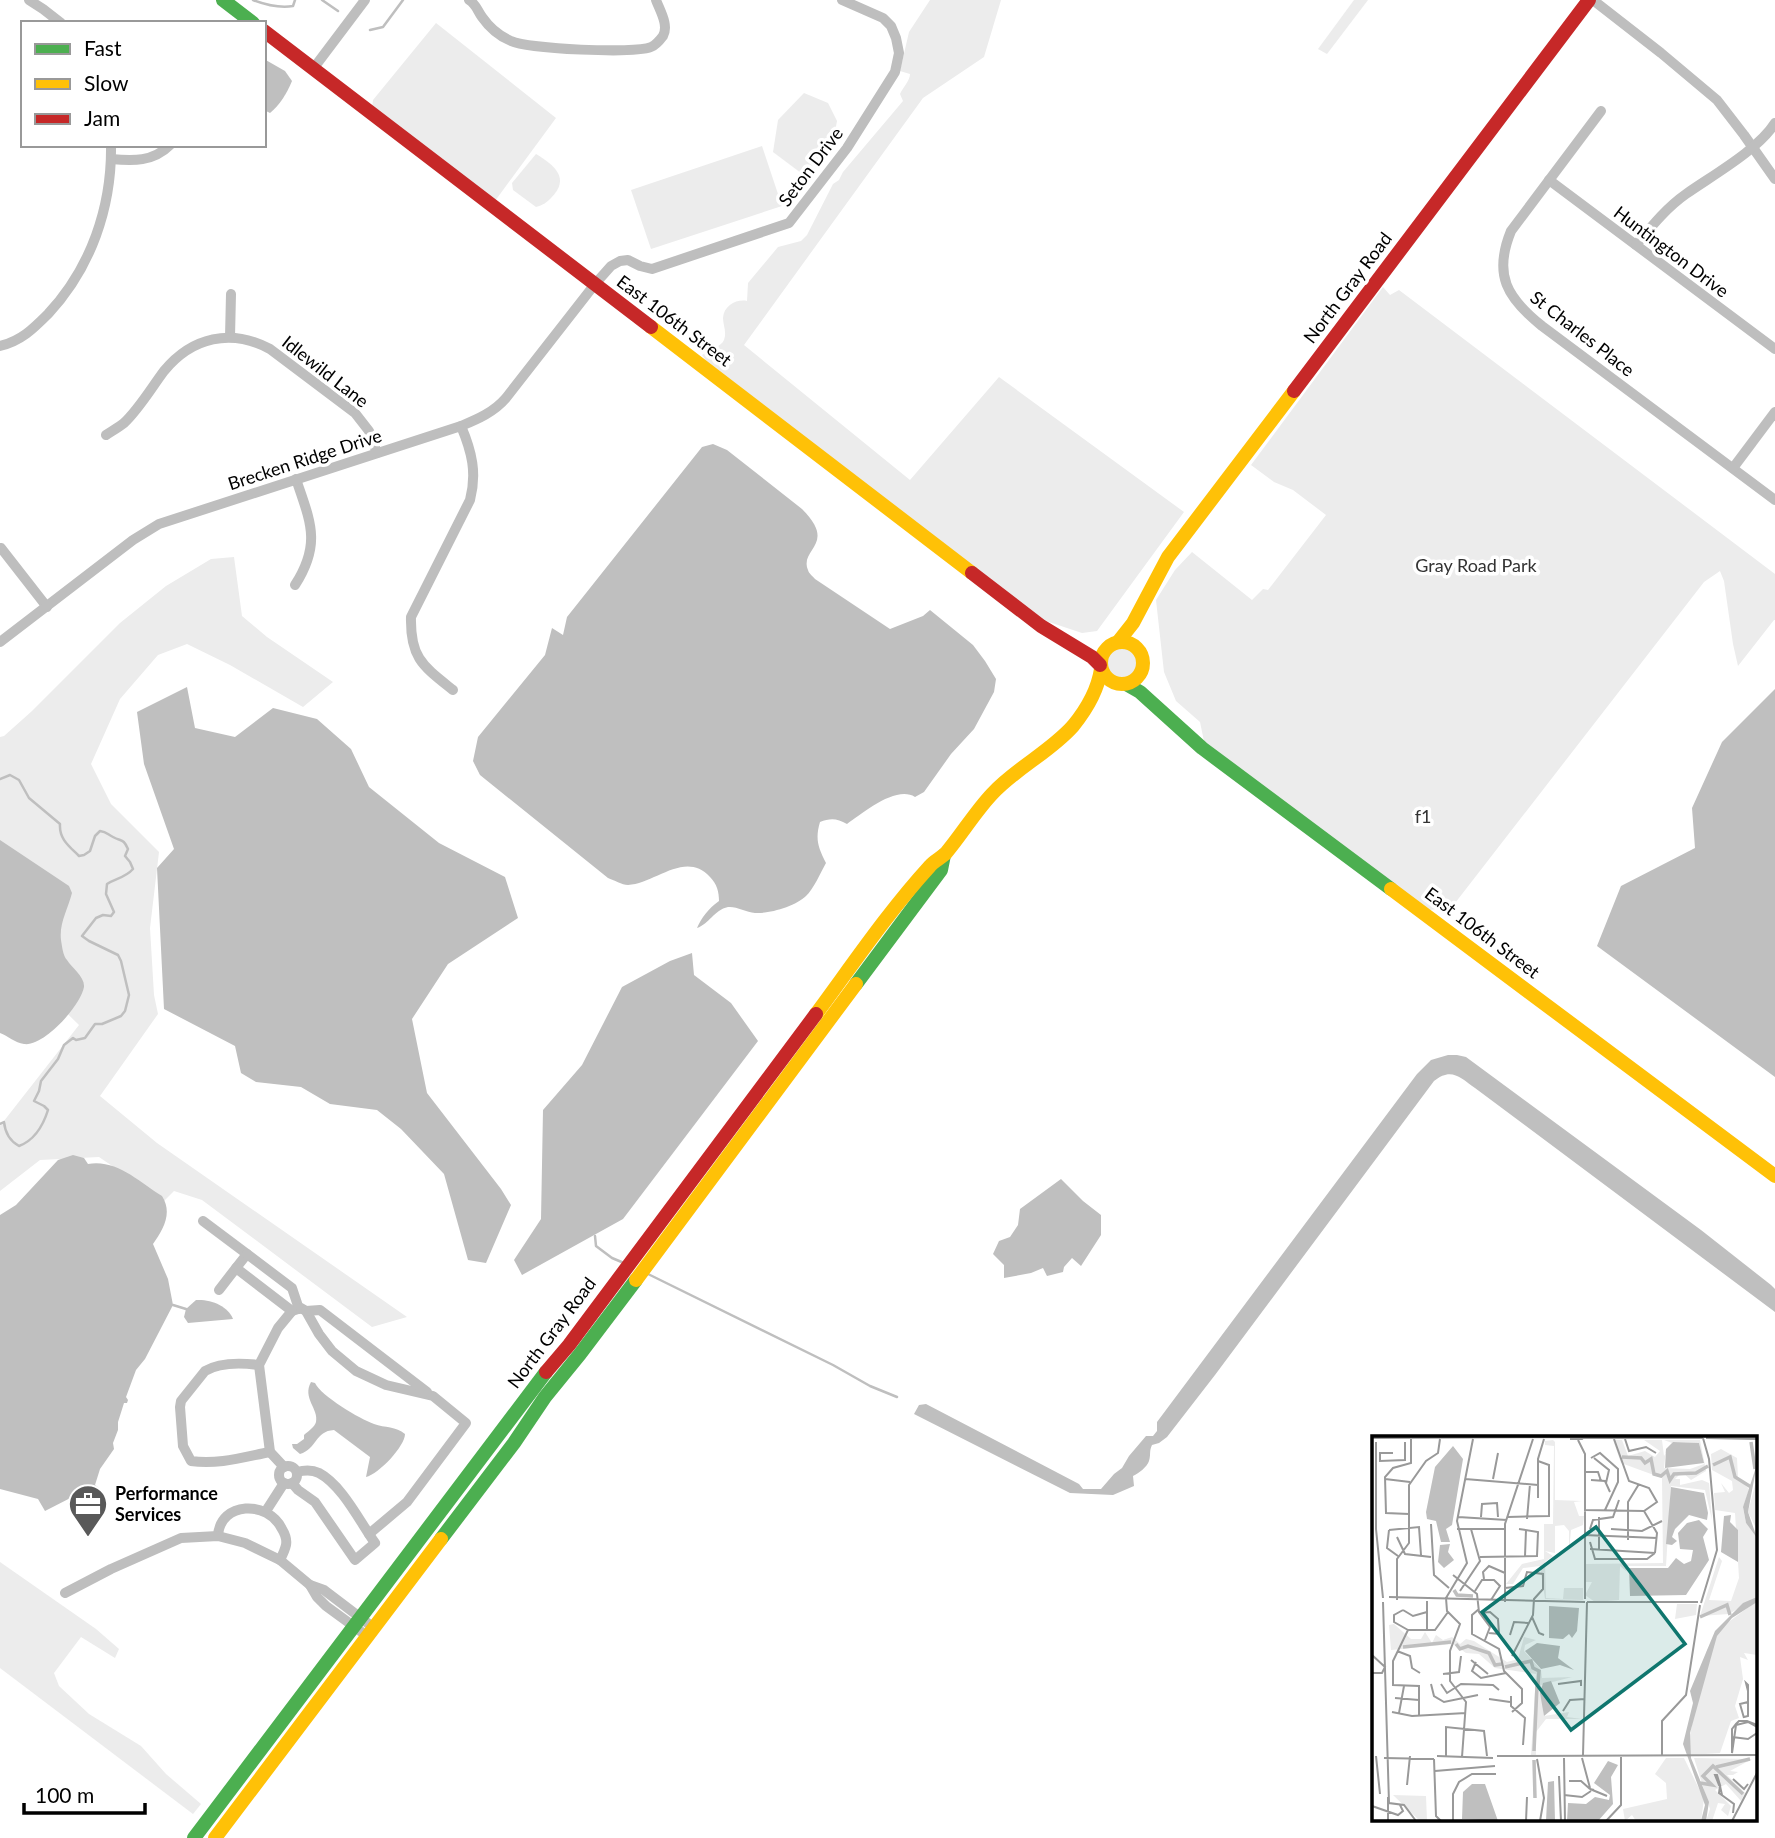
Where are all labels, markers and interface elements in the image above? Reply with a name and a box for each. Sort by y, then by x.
legend [21,21,266,147]
text: Fast [84,35,122,60]
text: Slow [84,70,129,95]
text: Jam [84,105,120,130]
street label: Seton Drive [773,123,847,210]
street label: Huntington Drive [1610,201,1733,302]
street label: North Gray Road [1298,228,1396,347]
street label: East 106th Street [613,270,737,371]
street label: St Charles Place [1526,286,1639,381]
street label: Idlewild Lane [278,331,373,412]
street label: Brecken Ridge Drive [225,424,384,494]
park label: Gray Road Park [1415,554,1537,576]
park label: f1 [1415,805,1431,827]
street label: East 106th Street [1421,882,1545,983]
street label: North Gray Road [502,1273,600,1392]
inset map [1372,1436,1758,1820]
place label: Performance Services [115,1482,218,1525]
office icon: Performance Services [67,1483,109,1538]
scale bar [24,1772,145,1816]
text: 100 m [35,1782,94,1807]

